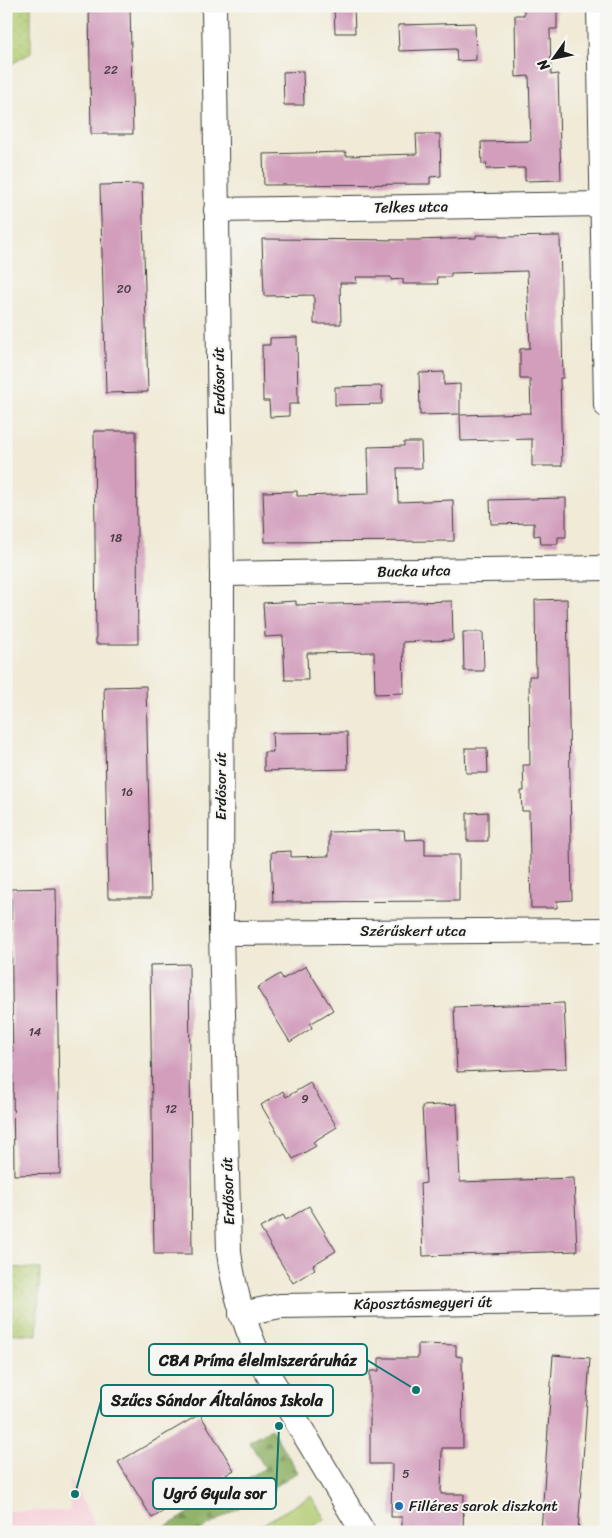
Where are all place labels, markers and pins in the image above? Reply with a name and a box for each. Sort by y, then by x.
callout: CBA Príma élelmiszeráruház [149,1344,367,1375]
callout: Szűcs Sándor Általános Iskola [101,1385,333,1416]
callout: Ugró Gyula sor [153,1478,276,1509]
place label: Filléres sarok diszkont [409,1493,558,1519]
marker: Filléres sarok diszkont [393,1500,405,1512]

